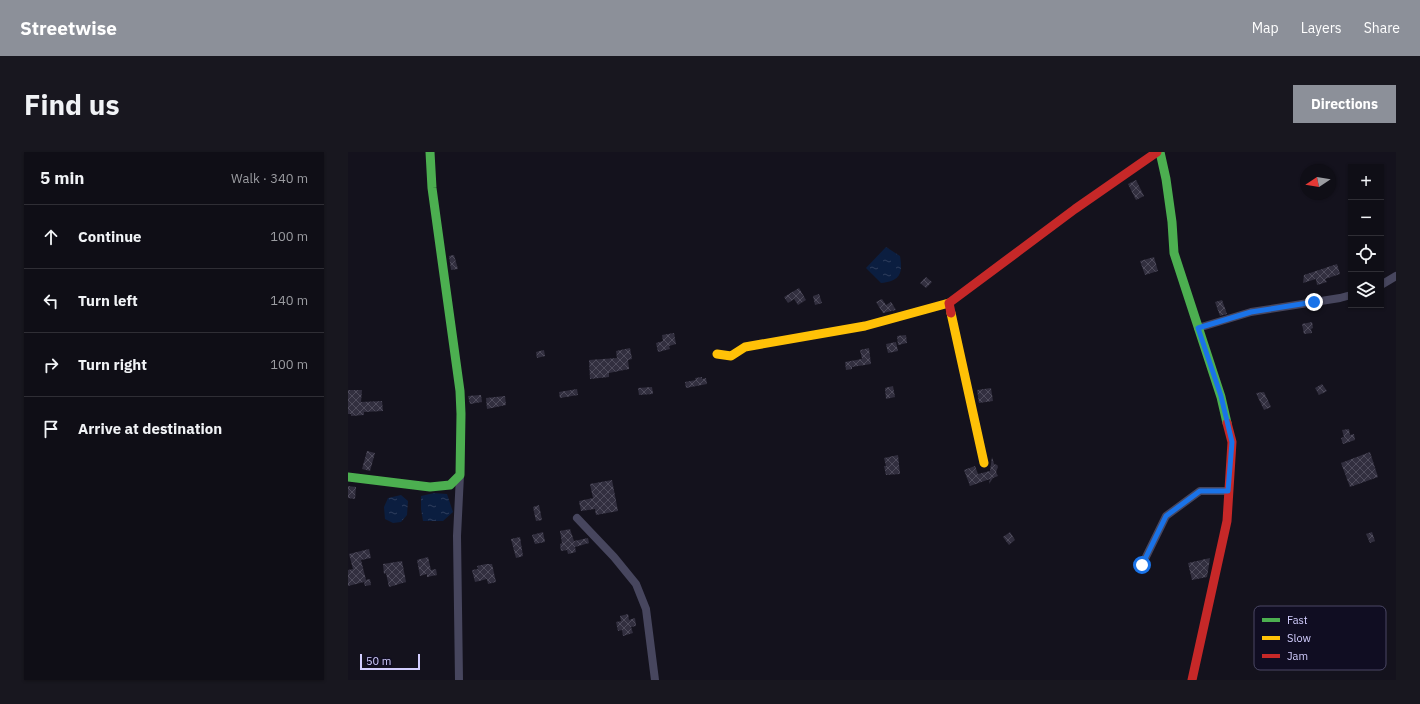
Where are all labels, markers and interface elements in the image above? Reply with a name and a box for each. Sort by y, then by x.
text: Streetwise [20,16,117,40]
text: Map [1252,19,1279,37]
text: Layers [1301,19,1342,37]
text: Share [1364,19,1400,37]
button: Directions [1293,85,1396,123]
text: Find us [24,86,120,123]
north arrow [1300,164,1336,200]
map controls [1348,164,1384,308]
button: + [1348,164,1384,200]
text: 5 min [40,167,84,189]
text: Walk · 340 m [231,170,308,187]
button: − [1348,200,1384,236]
icon: ahead [40,226,62,248]
text: Continue [78,227,142,246]
text: 100 m [270,228,308,245]
button: locate [1348,236,1384,272]
button: layers [1348,272,1384,308]
icon: left [40,290,62,312]
text: Turn left [78,291,138,310]
text: 140 m [270,292,308,309]
route end [1305,293,1323,311]
icon: right [40,354,62,376]
text: Turn right [78,355,147,374]
text: 100 m [270,356,308,373]
icon: arrive [40,418,62,440]
text: Arrive at destination [78,419,222,438]
route start [1133,556,1151,574]
legend [1254,606,1386,670]
text: Fast [1287,613,1308,627]
text: Slow [1287,631,1311,645]
text: Jam [1287,649,1308,663]
scale bar [360,652,420,671]
text: 50 m [366,654,391,668]

